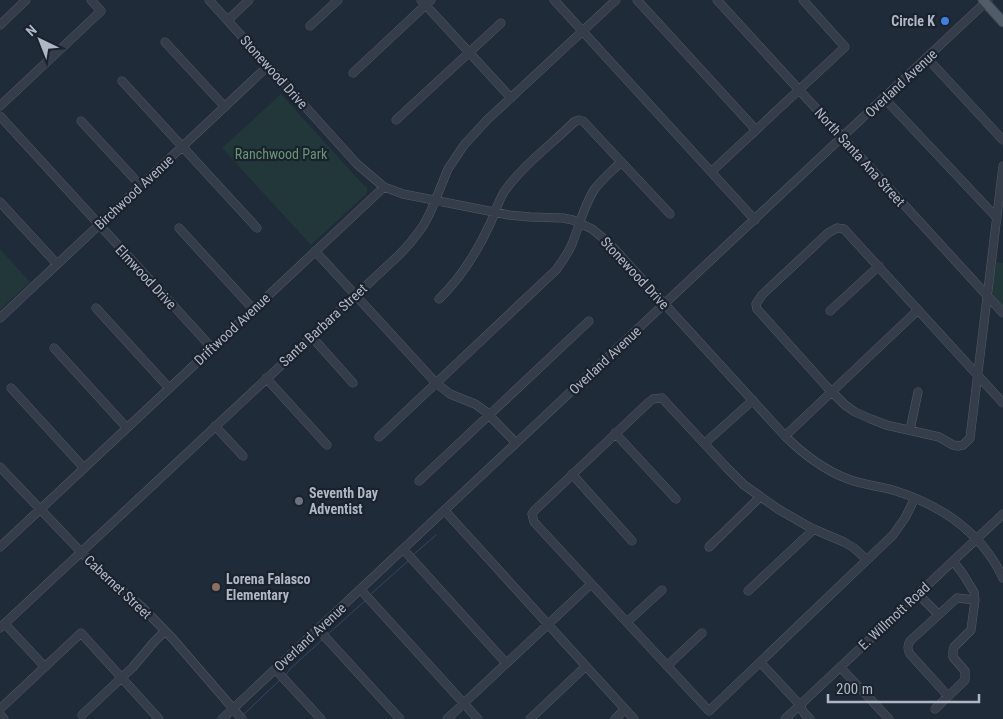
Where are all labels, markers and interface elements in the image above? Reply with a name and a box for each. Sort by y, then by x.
place label: Circle K [891,13,935,29]
north arrow [15,15,65,65]
marker: Circle K [939,15,951,27]
text: N [23,22,40,39]
street label: Stonewood Drive [237,32,311,112]
street label: Overland Avenue [862,45,941,120]
street label: North Santa Ana Street [812,105,908,209]
park label: Ranchwood Park [235,146,328,162]
street label: Birchwood Avenue [91,151,177,233]
street label: Stonewood Drive [597,234,673,313]
street label: Elmwood Drive [112,242,180,313]
street label: Santa Barbara Street [276,280,370,370]
street label: Driftwood Avenue [191,290,273,368]
street label: Overland Avenue [566,322,645,397]
place label: Seventh Day Adventist [309,485,379,517]
marker: Seventh Day Adventist [293,495,305,507]
street label: Cabernet Street [81,552,155,622]
place label: Lorena Falasco Elementary [226,571,311,603]
street label: E. Willmott Road [855,579,933,653]
marker: Lorena Falasco Elementary [210,581,222,593]
street label: Overland Avenue [271,599,350,674]
scale bar [828,672,979,704]
text: 200 m [836,680,873,698]

